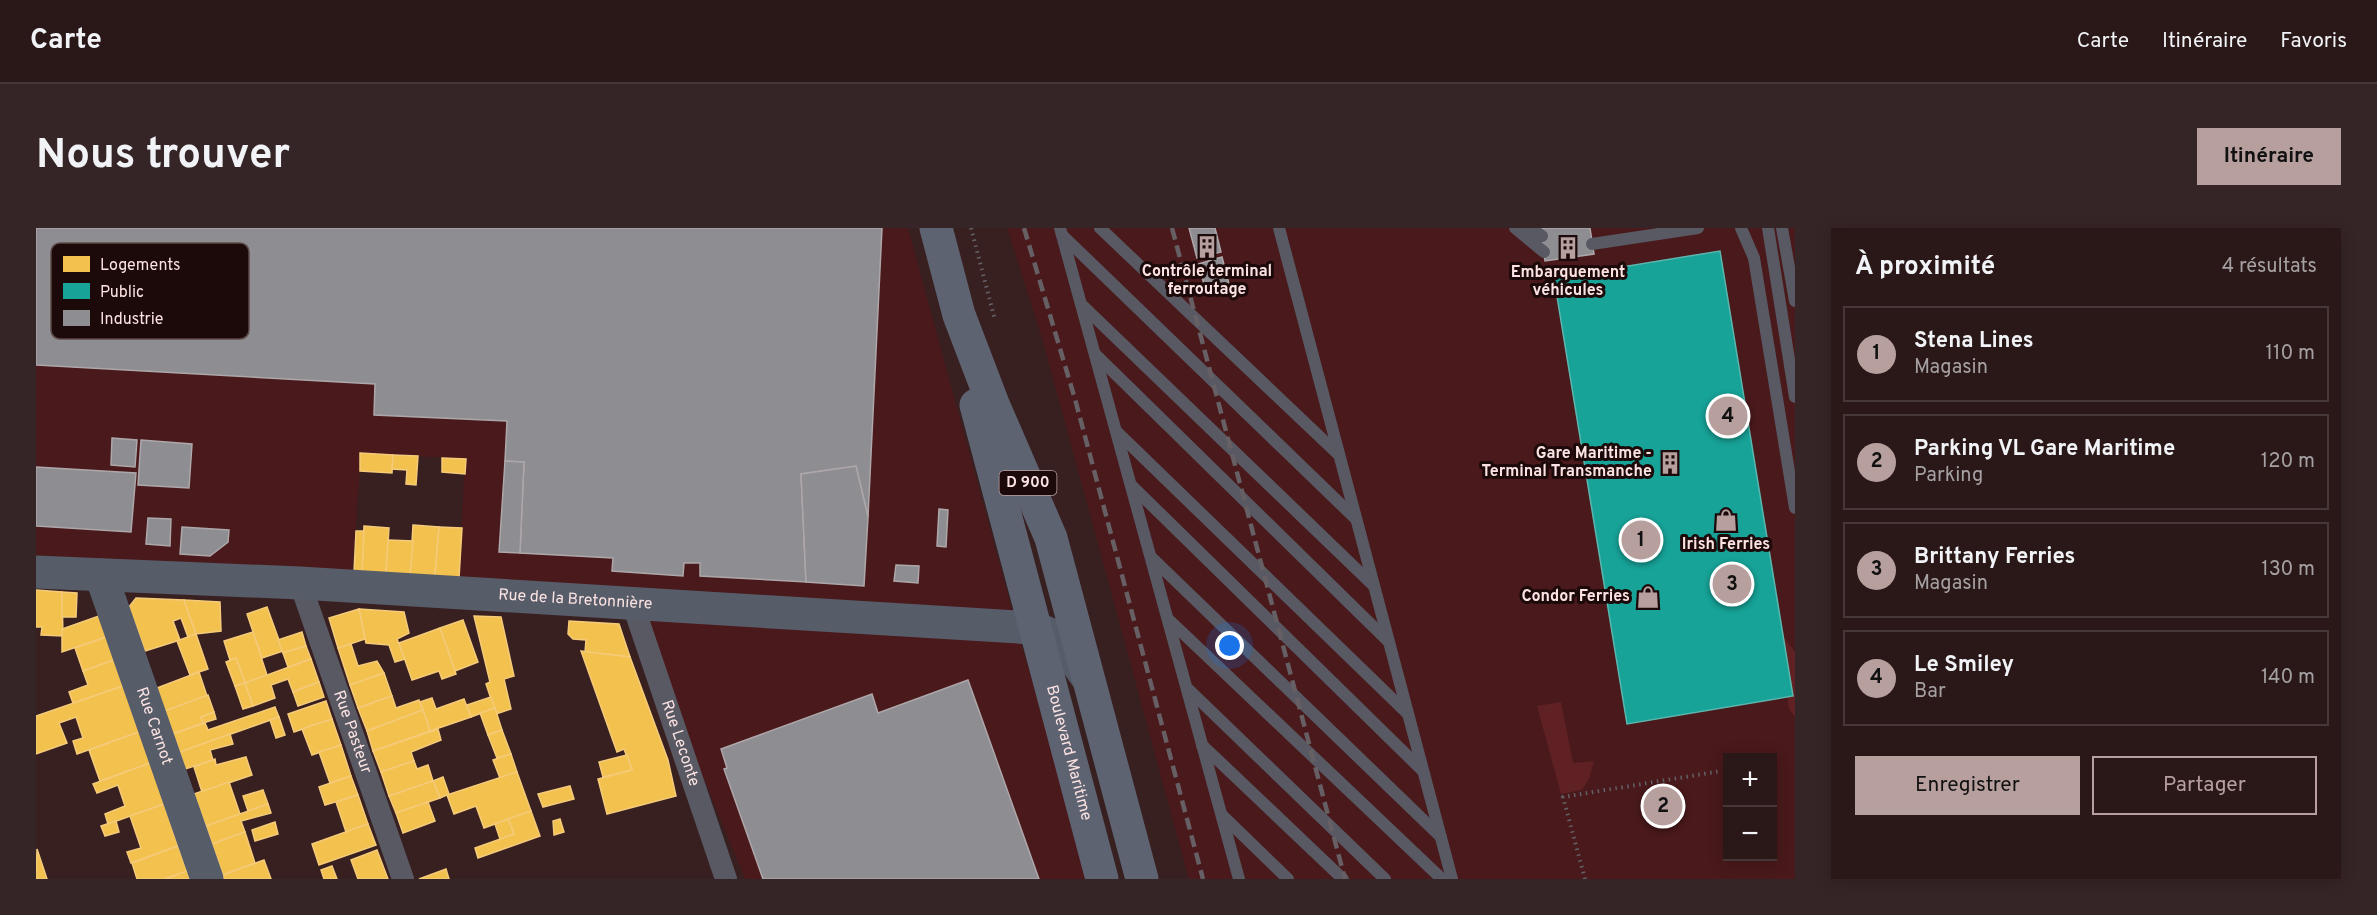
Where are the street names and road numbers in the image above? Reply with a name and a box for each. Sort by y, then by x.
road number: D 900 [1000,471,1056,495]
street label: Rue de la Bretonnière [498,585,653,615]
street label: Boulevard Maritime [1041,683,1096,823]
street label: Rue Carnot [131,685,176,768]
street label: Rue Pasteur [328,688,376,777]
street label: Rue Leconte [656,697,704,789]

